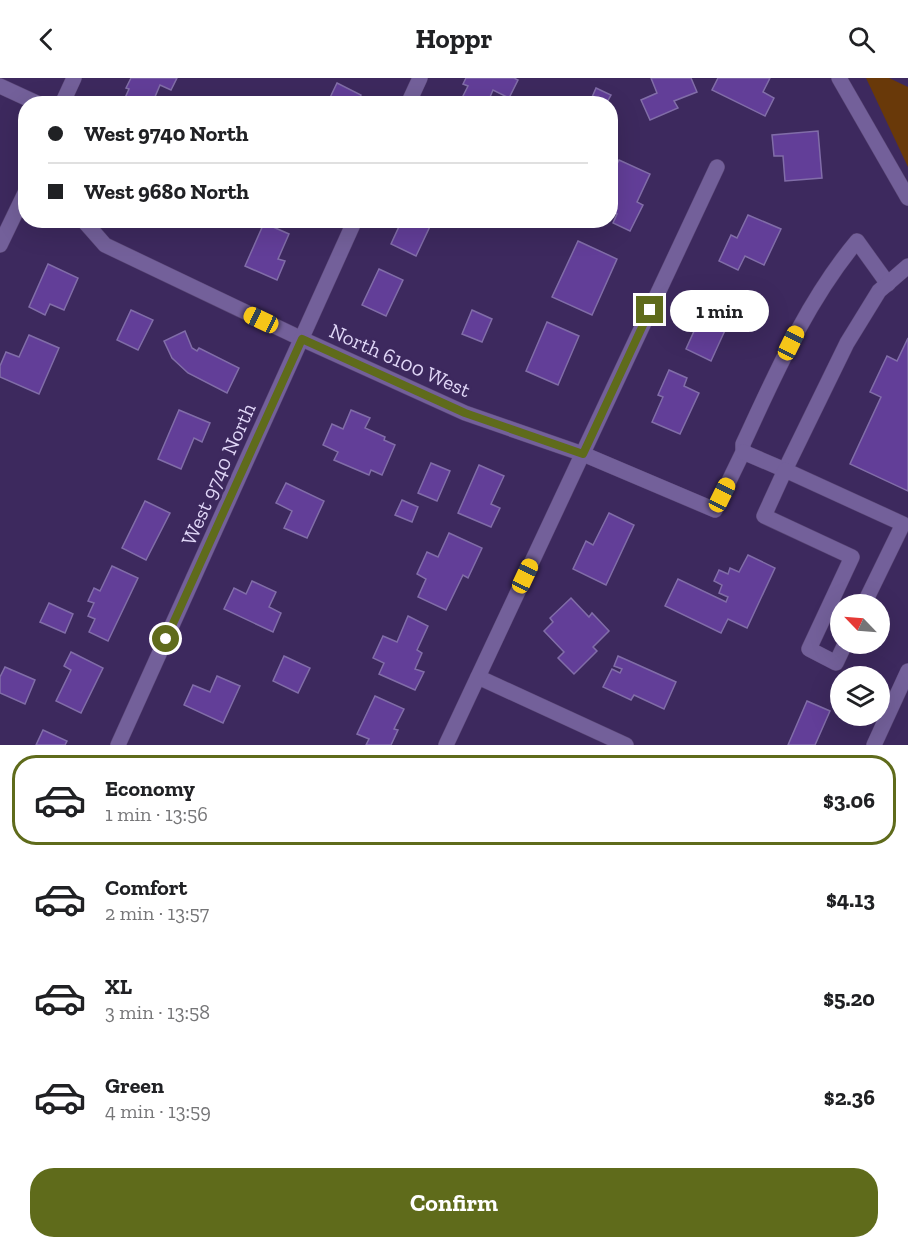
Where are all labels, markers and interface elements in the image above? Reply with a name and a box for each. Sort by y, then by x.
icon: back [30,23,63,56]
text: Hoppr [416,23,492,55]
icon: search [845,23,878,56]
text: West 9740 North [84,120,249,147]
text: West 9680 North [84,178,249,205]
callout: 1 min [671,289,770,331]
route end [636,296,663,323]
text: 1 min [696,299,743,323]
car [241,304,281,336]
street label: North 6100 West [326,318,475,402]
car [775,323,807,363]
street label: West 9740 North [175,399,261,549]
car [706,475,738,515]
car [509,556,541,596]
north arrow [830,594,890,654]
map controls [830,594,890,726]
route start [152,625,179,652]
button: layers [830,666,890,726]
icon: car [33,773,87,827]
text: Economy [105,775,195,802]
text: $3.06 [823,787,875,814]
text: 1 min · 13:56 [105,802,208,826]
icon: car [33,872,87,926]
text: Comfort [105,874,187,901]
text: $4.13 [826,886,875,913]
text: 2 min · 13:57 [105,901,209,925]
icon: car [33,971,87,1025]
text: XL [105,973,132,1000]
text: $5.20 [823,985,875,1012]
text: 3 min · 13:58 [105,1000,210,1024]
icon: car [33,1070,87,1124]
text: Green [105,1072,164,1099]
text: $2.36 [824,1084,875,1111]
text: 4 min · 13:59 [105,1099,211,1123]
button: Confirm [30,1168,878,1237]

